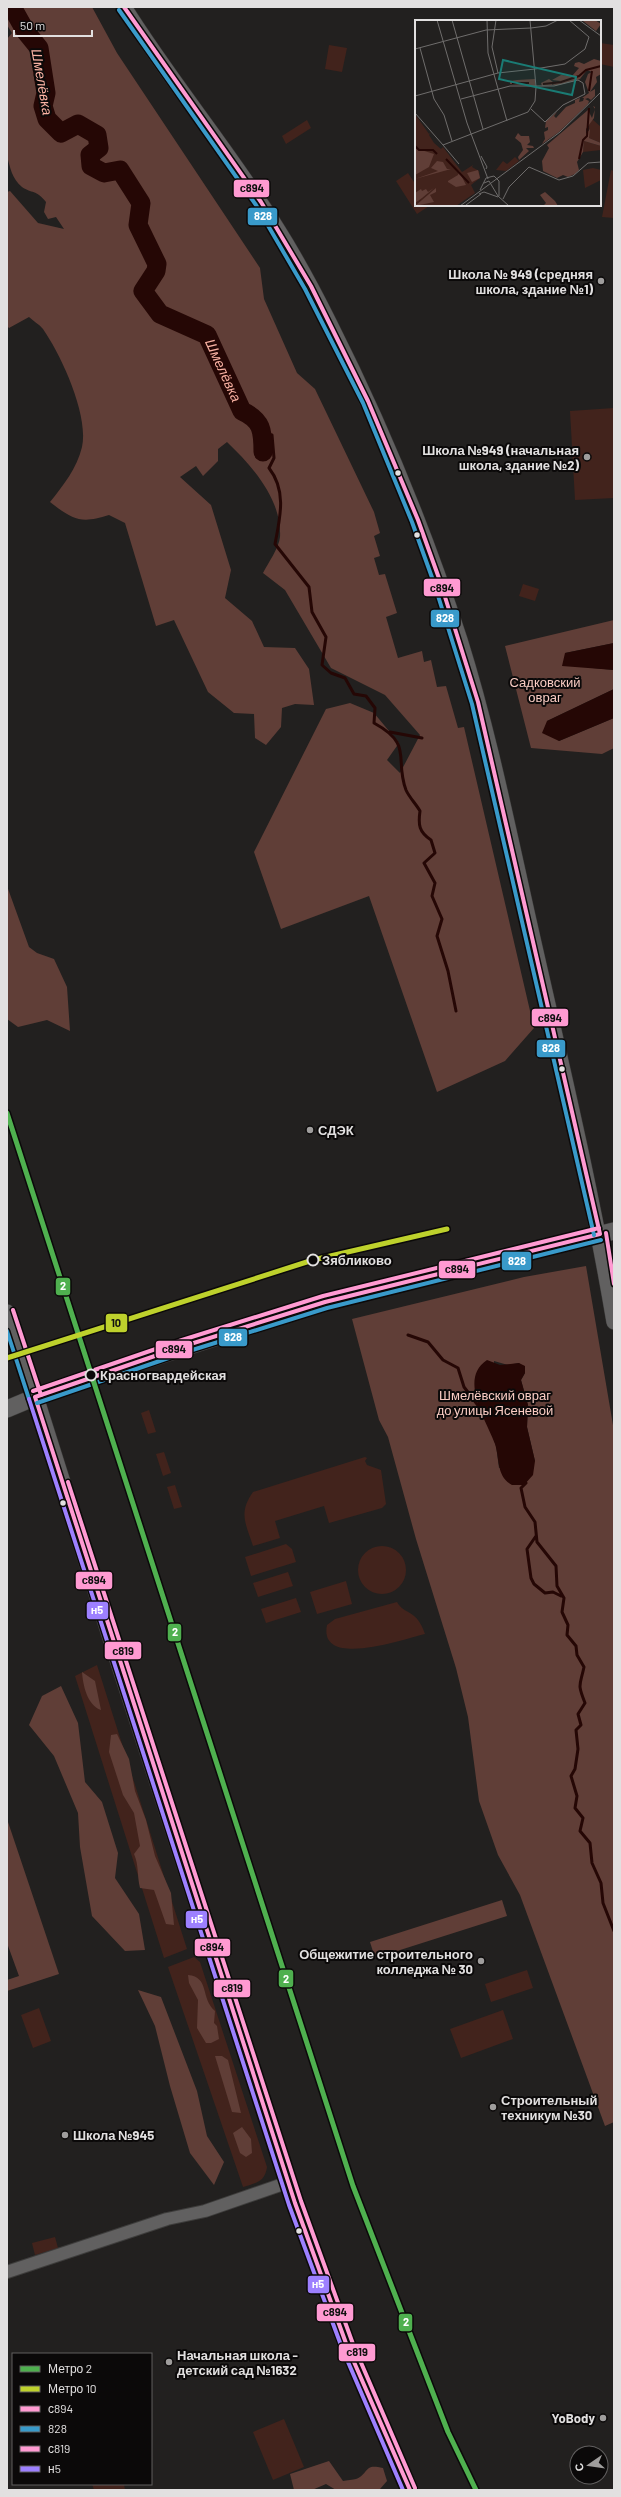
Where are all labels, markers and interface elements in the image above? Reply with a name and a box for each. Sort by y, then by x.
scale bar [14,12,92,38]
text: 50 m [20,18,45,32]
inset map [415,20,601,206]
water label: Шмелёвка [28,47,57,117]
line badge: с894 [233,179,270,198]
text: с894 [240,181,265,194]
line badge: 828 [247,207,278,226]
text: 828 [254,209,272,222]
place label: Школа № 949 (средняя школа, здание №1) [448,266,593,297]
marker: Школа № 949 (средняя школа, здание №1) [596,276,606,286]
water label: Шмелёвка [202,336,246,404]
place label: Школа №949 (начальная школа, здание №2) [422,442,579,473]
marker: Школа №949 (начальная школа, здание №2) [582,452,592,462]
unlabelled marker [393,468,403,478]
unlabelled marker [412,530,422,540]
line badge: с894 [423,578,461,597]
text: с894 [430,581,455,594]
line badge: 828 [430,609,460,628]
text: 828 [436,611,454,624]
park label: Садковский овраг [510,674,580,705]
line badge: с894 [531,1008,569,1027]
text: с894 [538,1011,563,1024]
line badge: 828 [536,1039,566,1058]
text: 828 [542,1041,560,1054]
unlabelled marker [557,1064,567,1074]
place label: СДЭК [318,1122,354,1138]
marker: СДЭК [305,1125,315,1135]
line badge: 828 [501,1251,532,1271]
place label: Зябликово [322,1252,392,1268]
marker: Зябликово [306,1253,320,1267]
text: 828 [508,1254,526,1267]
line badge: с894 [438,1260,476,1279]
text: с894 [445,1262,470,1275]
line badge: 2 [55,1277,71,1296]
text: 2 [60,1279,66,1292]
line badge: 10 [105,1313,128,1333]
text: 10 [111,1316,121,1329]
line badge: 828 [218,1328,248,1347]
text: 828 [224,1330,242,1343]
line badge: с894 [155,1340,193,1359]
text: с894 [162,1342,187,1355]
place label: Красногвардейская [100,1367,226,1383]
marker: Красногвардейская [84,1368,98,1382]
park label: Шмелёвский овраг до улицы Ясеневой [437,1387,553,1418]
unlabelled marker [58,1498,68,1508]
line badge: с894 [75,1571,113,1590]
text: с894 [82,1573,107,1586]
line badge: н5 [86,1601,109,1620]
text: н5 [91,1603,103,1616]
line badge: 2 [167,1623,182,1642]
text: 2 [172,1625,178,1638]
line badge: с819 [104,1641,142,1660]
text: с819 [112,1644,134,1657]
line badge: н5 [185,1910,208,1929]
text: н5 [191,1912,203,1925]
line badge: с894 [194,1938,231,1957]
text: с894 [200,1940,225,1953]
place label: Общежитие строительного колледжа № 30 [299,1946,473,1977]
marker: Общежитие строительного колледжа № 30 [476,1956,486,1966]
line badge: 2 [278,1969,294,1988]
text: 2 [283,1972,289,1985]
line badge: с819 [213,1979,251,1998]
text: с819 [221,1981,243,1994]
place label: Строительный техникум №30 [501,2092,597,2123]
marker: Строительный техникум №30 [488,2102,498,2112]
place label: Школа №945 [73,2127,154,2143]
marker: Школа №945 [60,2130,70,2140]
unlabelled marker [294,2226,304,2236]
line badge: н5 [307,2275,330,2294]
text: н5 [312,2277,324,2290]
line badge: с894 [316,2303,354,2322]
text: с894 [323,2305,348,2318]
line badge: 2 [398,2313,413,2332]
text: 2 [403,2315,409,2328]
line badge: с819 [338,2343,376,2362]
text: с819 [346,2345,368,2358]
place label: Начальная школа - детский сад №1632 [177,2347,298,2378]
legend [12,2353,152,2485]
marker: Начальная школа - детский сад №1632 [164,2357,174,2367]
text: Метро 2 [48,2361,92,2376]
text: Метро 10 [48,2381,97,2396]
text: с894 [48,2401,73,2415]
place label: YoBody [552,2410,595,2426]
marker: YoBody [598,2413,608,2423]
text: 828 [48,2421,67,2435]
text: с819 [48,2441,70,2455]
north arrow [569,2445,609,2485]
text: н5 [48,2461,61,2475]
text: С [572,2462,586,2473]

